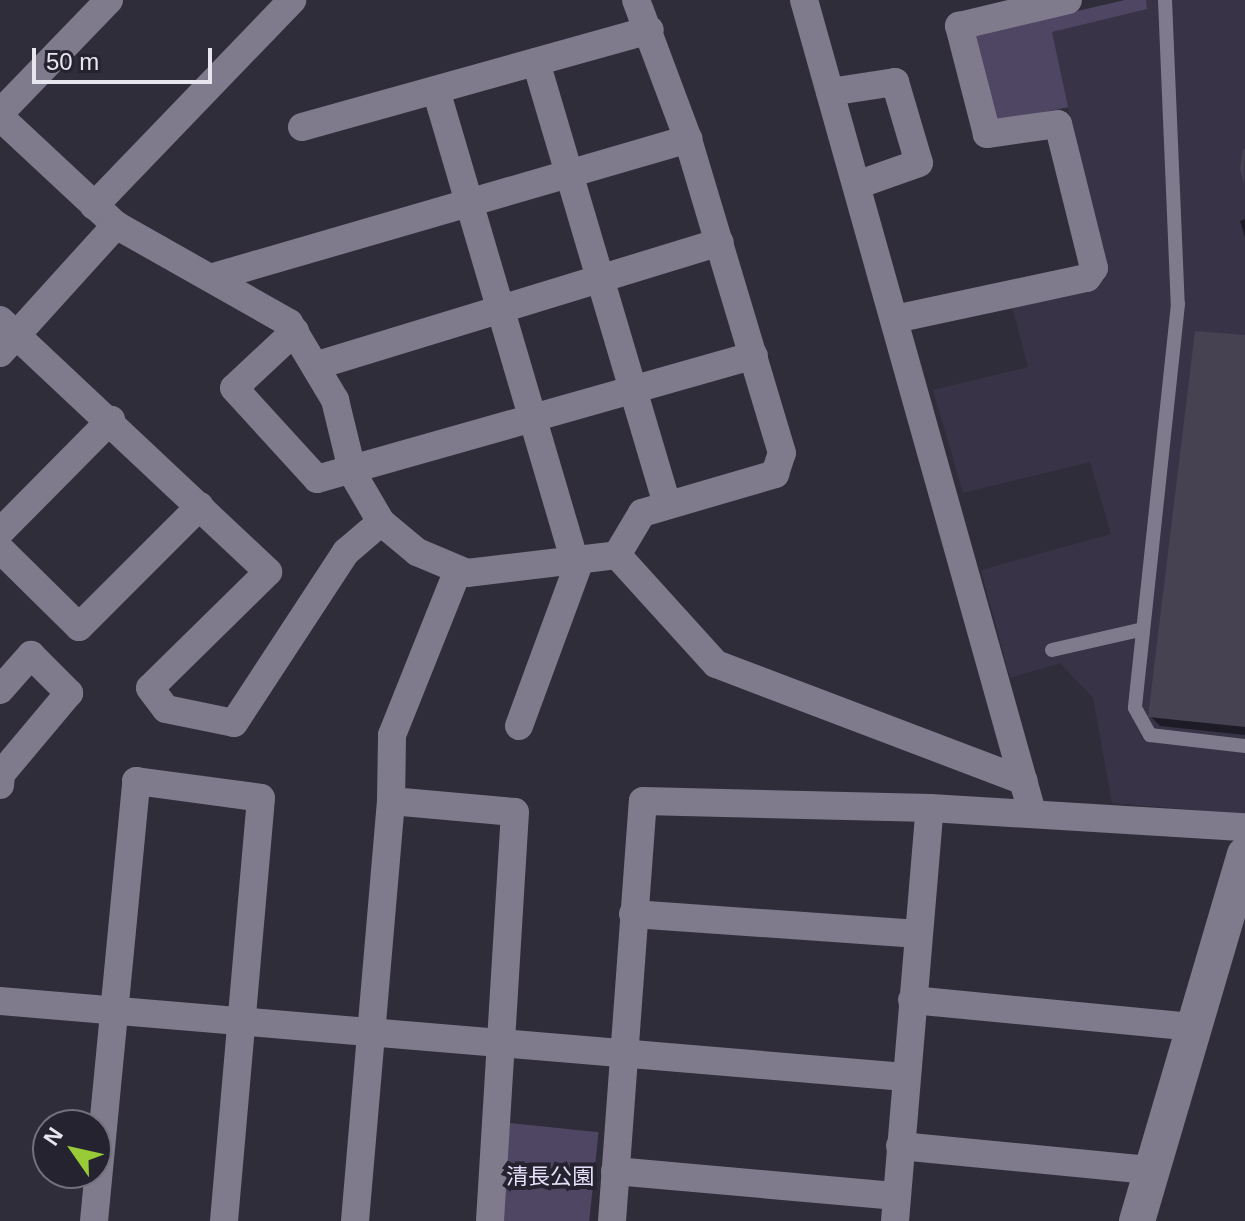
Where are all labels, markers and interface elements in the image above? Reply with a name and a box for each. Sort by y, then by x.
scale bar [36,32,216,82]
text: 50 m [46,48,99,75]
north arrow [32,1109,112,1189]
text: N [39,1123,68,1150]
park label: 清長公園 [506,1164,594,1190]

